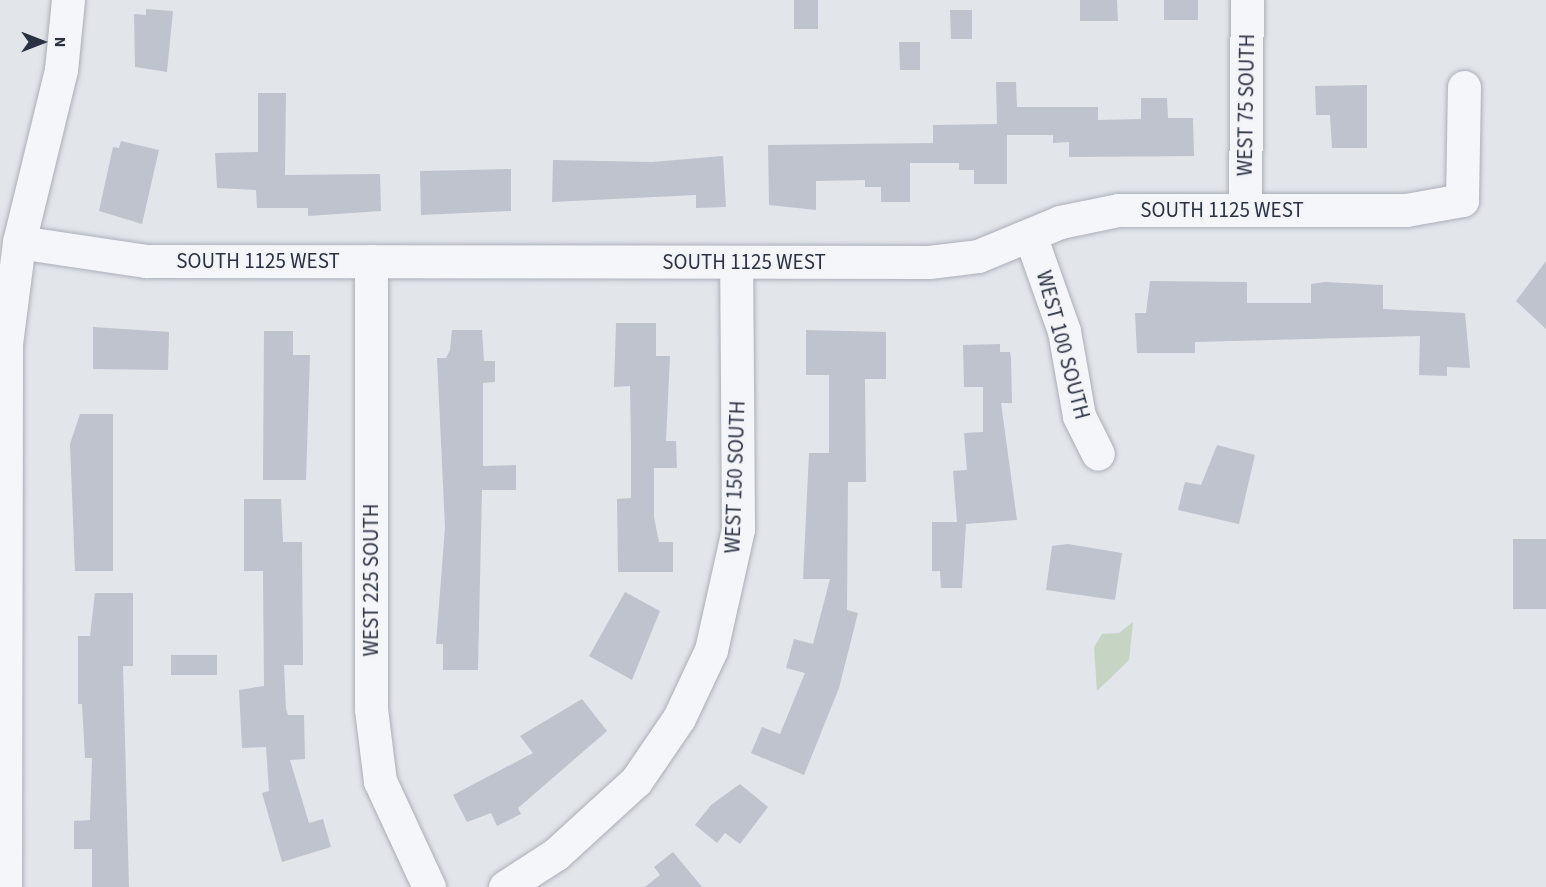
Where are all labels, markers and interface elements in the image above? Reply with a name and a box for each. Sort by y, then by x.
north arrow [12,12,72,72]
street label: WEST 75 SOUTH [1232,34,1260,176]
text: N [49,37,71,47]
street label: SOUTH 1125 WEST [1140,197,1304,223]
street label: SOUTH 1125 WEST [176,248,340,274]
street label: SOUTH 1125 WEST [662,249,826,275]
street label: WEST 100 SOUTH [1031,268,1095,422]
street label: WEST 150 SOUTH [720,400,750,554]
street label: WEST 225 SOUTH [358,504,384,656]

